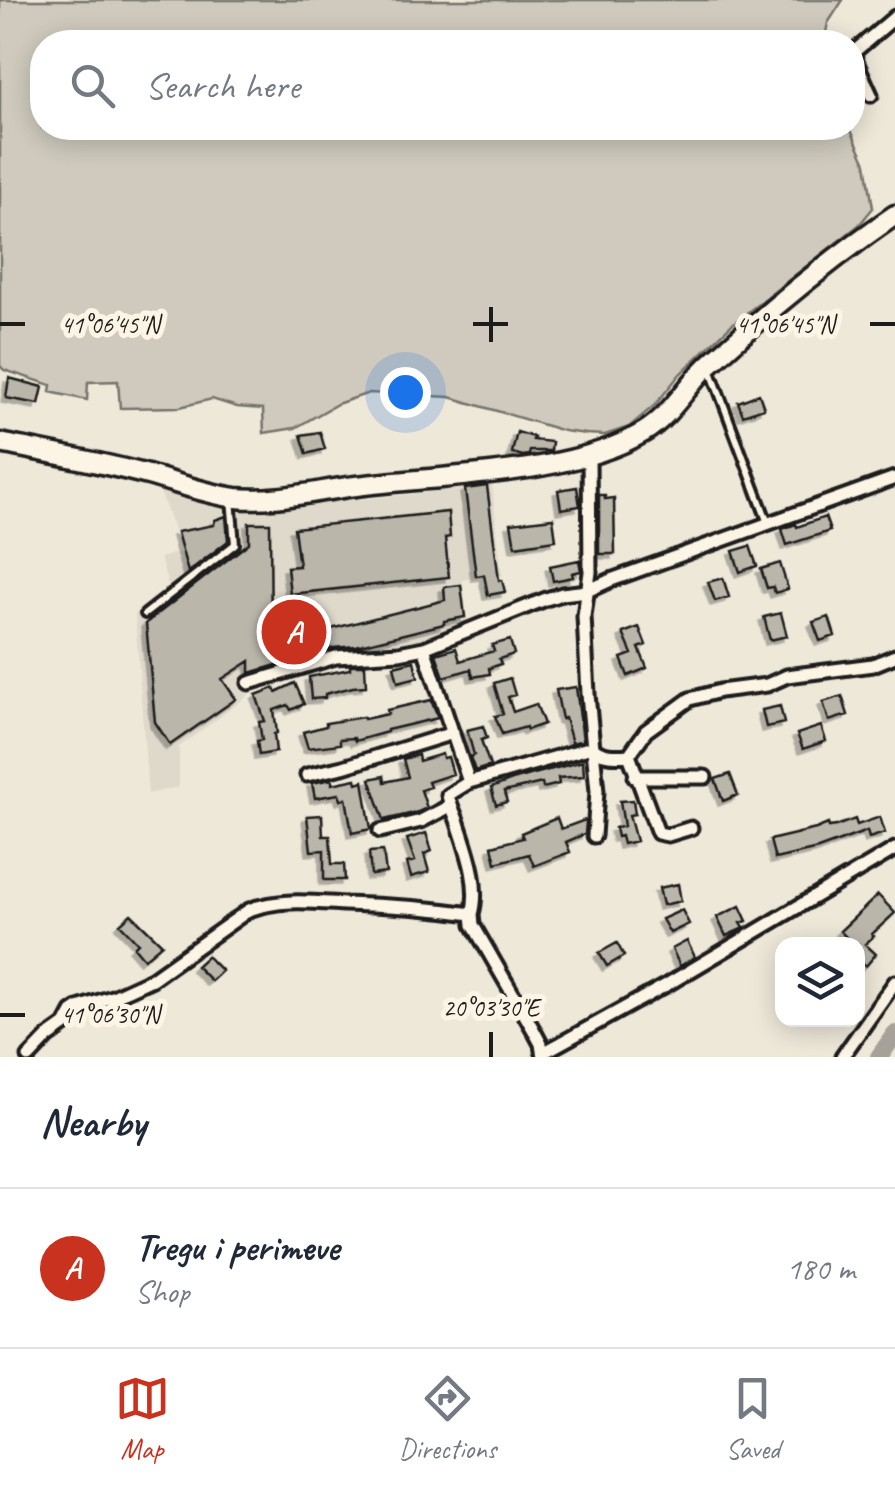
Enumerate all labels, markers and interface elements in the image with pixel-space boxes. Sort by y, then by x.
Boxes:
search box [30,30,865,140]
icon: search [65,58,120,113]
text: Search here [145,62,300,109]
text: 41°06'45"N [61,309,163,341]
text: 41°06'45"N [736,309,838,341]
your location [380,367,431,418]
pin: A [262,594,326,670]
map controls [775,937,865,1027]
button: layers [775,937,865,1027]
text: 20°03'30"E [443,992,542,1024]
text: 41°06'30"N [61,999,163,1031]
text: Nearby [40,1096,146,1149]
text: Tregu i perimeve [135,1224,339,1271]
text: A [64,1248,81,1289]
text: 180 m [786,1248,855,1289]
text: Shop [135,1271,189,1312]
tab: Map [115,1371,170,1466]
tab: Directions [399,1371,496,1466]
tab: Saved [725,1371,780,1466]

